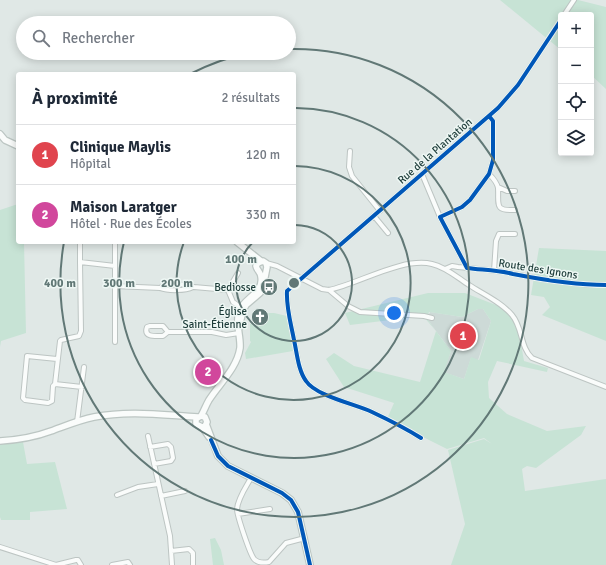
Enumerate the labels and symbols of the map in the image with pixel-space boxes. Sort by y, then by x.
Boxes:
street label: Rue de la Plantation [395,115,475,187]
text: 100 m [225,252,257,267]
street label: Route des Ignons [497,256,579,282]
text: 400 m [44,276,76,291]
text: 300 m [103,276,135,291]
text: 200 m [161,276,193,291]
centre of rings [287,276,301,290]
bus stop icon: Bediosse [259,277,279,297]
place label: Bediosse [214,281,256,294]
your location [384,303,404,323]
place label: Église Saint-Étienne [183,304,247,331]
church icon: Église Saint-Étienne [250,307,270,327]
pin: 1 [450,321,476,351]
pin: 2 [195,357,221,387]

